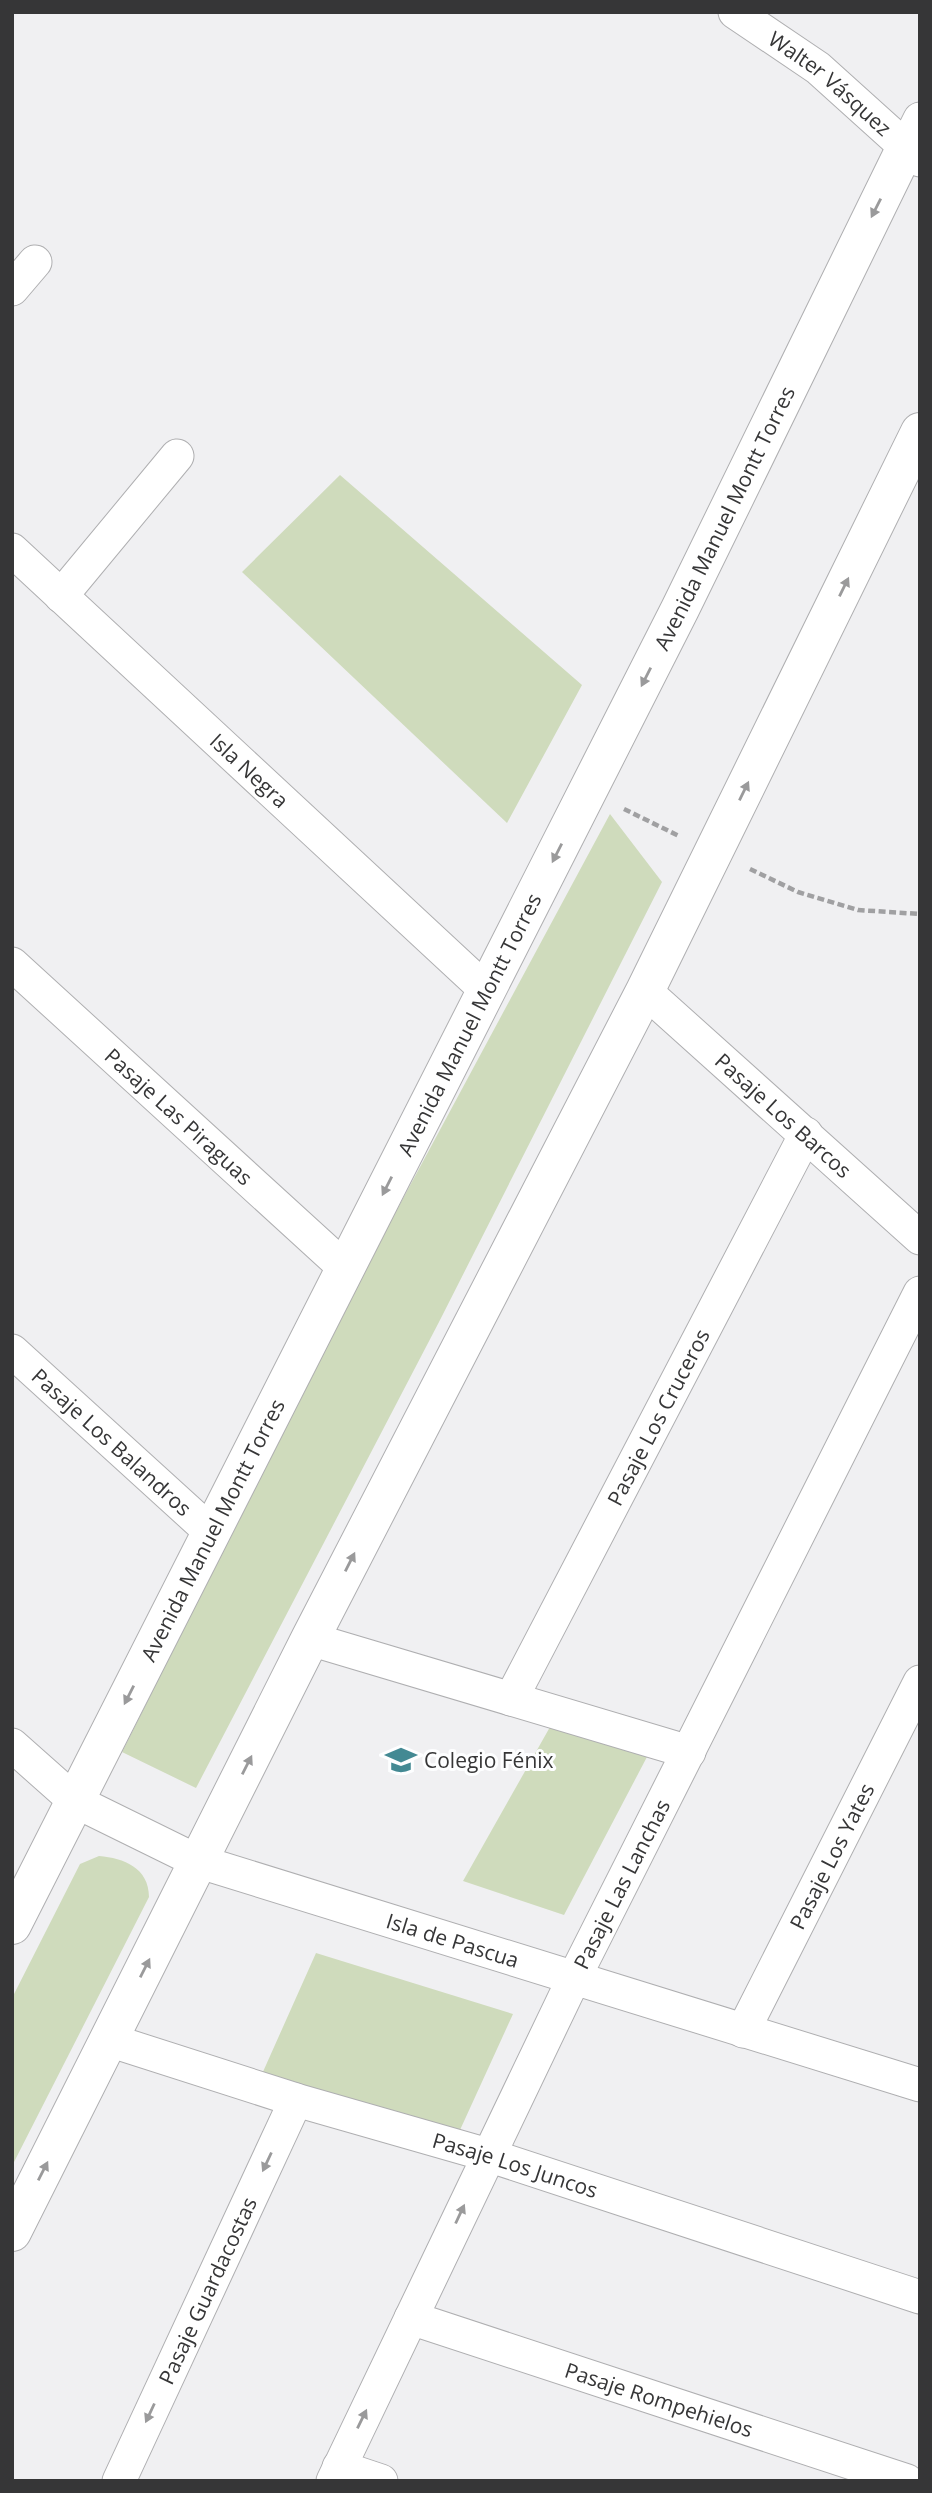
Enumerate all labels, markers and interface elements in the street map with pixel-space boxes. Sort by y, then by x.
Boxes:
street label: Walter Vásquez [763,25,898,142]
one-way arrow [870,198,881,218]
street label: Avenida Manuel Montt Torres [647,381,801,655]
one-way arrow [838,577,850,597]
one-way arrow [641,667,653,687]
street label: Isla Negra [204,727,295,814]
one-way arrow [738,781,750,801]
one-way arrow [552,843,564,863]
street label: Avenida Manuel Montt Torres [391,888,547,1160]
street label: Pasaje Las Piraguas [99,1042,259,1191]
street label: Pasaje Los Barcos [709,1047,858,1184]
one-way arrow [382,1177,394,1197]
street label: Pasaje Los Cruceros [601,1324,716,1510]
street label: Pasaje Los Balandros [26,1362,198,1522]
street label: Avenida Manuel Montt Torres [134,1394,291,1666]
one-way arrow [345,1552,356,1572]
one-way arrow [124,1685,135,1705]
school or university icon: Colegio Fénix [384,1743,418,1777]
place label: Colegio Fénix [424,1746,554,1774]
one-way arrow [242,1755,253,1775]
street label: Pasaje Los Yates [783,1778,880,1934]
street label: Pasaje Las Lanchas [567,1794,676,1974]
street label: Isla de Pascua [383,1907,523,1974]
one-way arrow [140,1958,151,1978]
street label: Pasaje Los Juncos [429,2126,601,2204]
one-way arrow [261,2152,273,2172]
one-way arrow [37,2161,48,2181]
street label: Pasaje Guardacostas [152,2192,263,2389]
one-way arrow [454,2204,466,2224]
street label: Pasaje Rompehielos [561,2356,757,2443]
one-way arrow [145,2402,156,2423]
one-way arrow [357,2409,368,2429]

